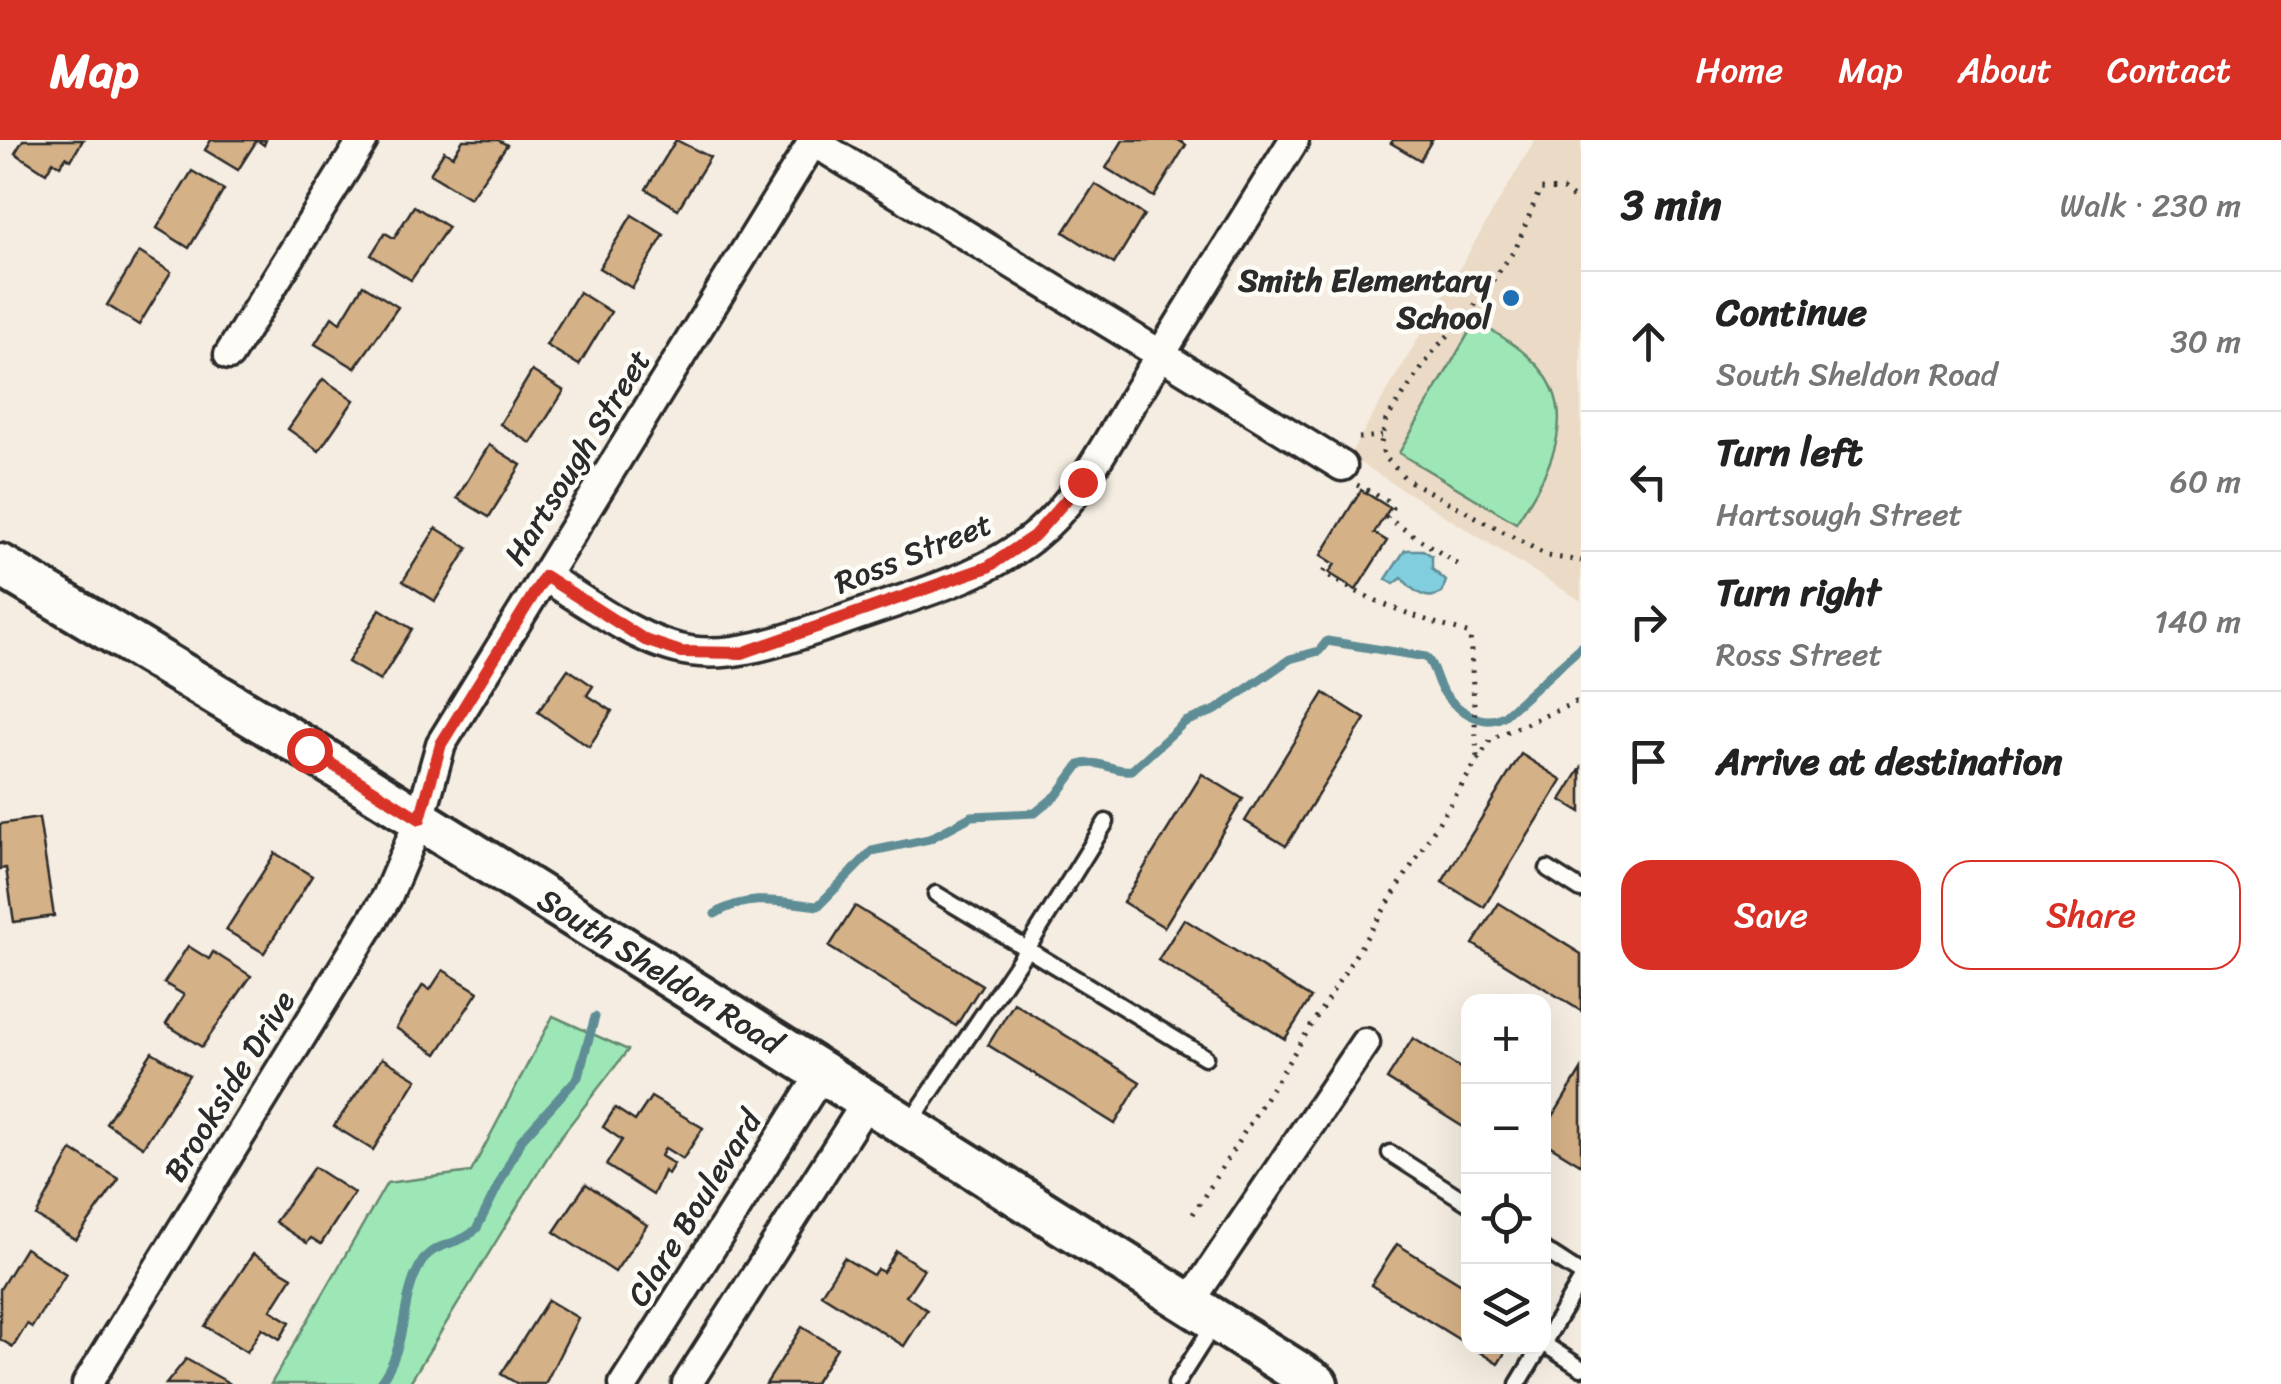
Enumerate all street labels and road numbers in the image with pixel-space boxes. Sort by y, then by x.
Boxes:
street label: Hartsough Street [488,338,667,577]
street label: Ross Street [825,496,1001,611]
street label: South Sheldon Road [526,872,796,1072]
street label: Brookside Drive [148,979,311,1194]
street label: Clare Boulevard [611,1097,779,1318]

